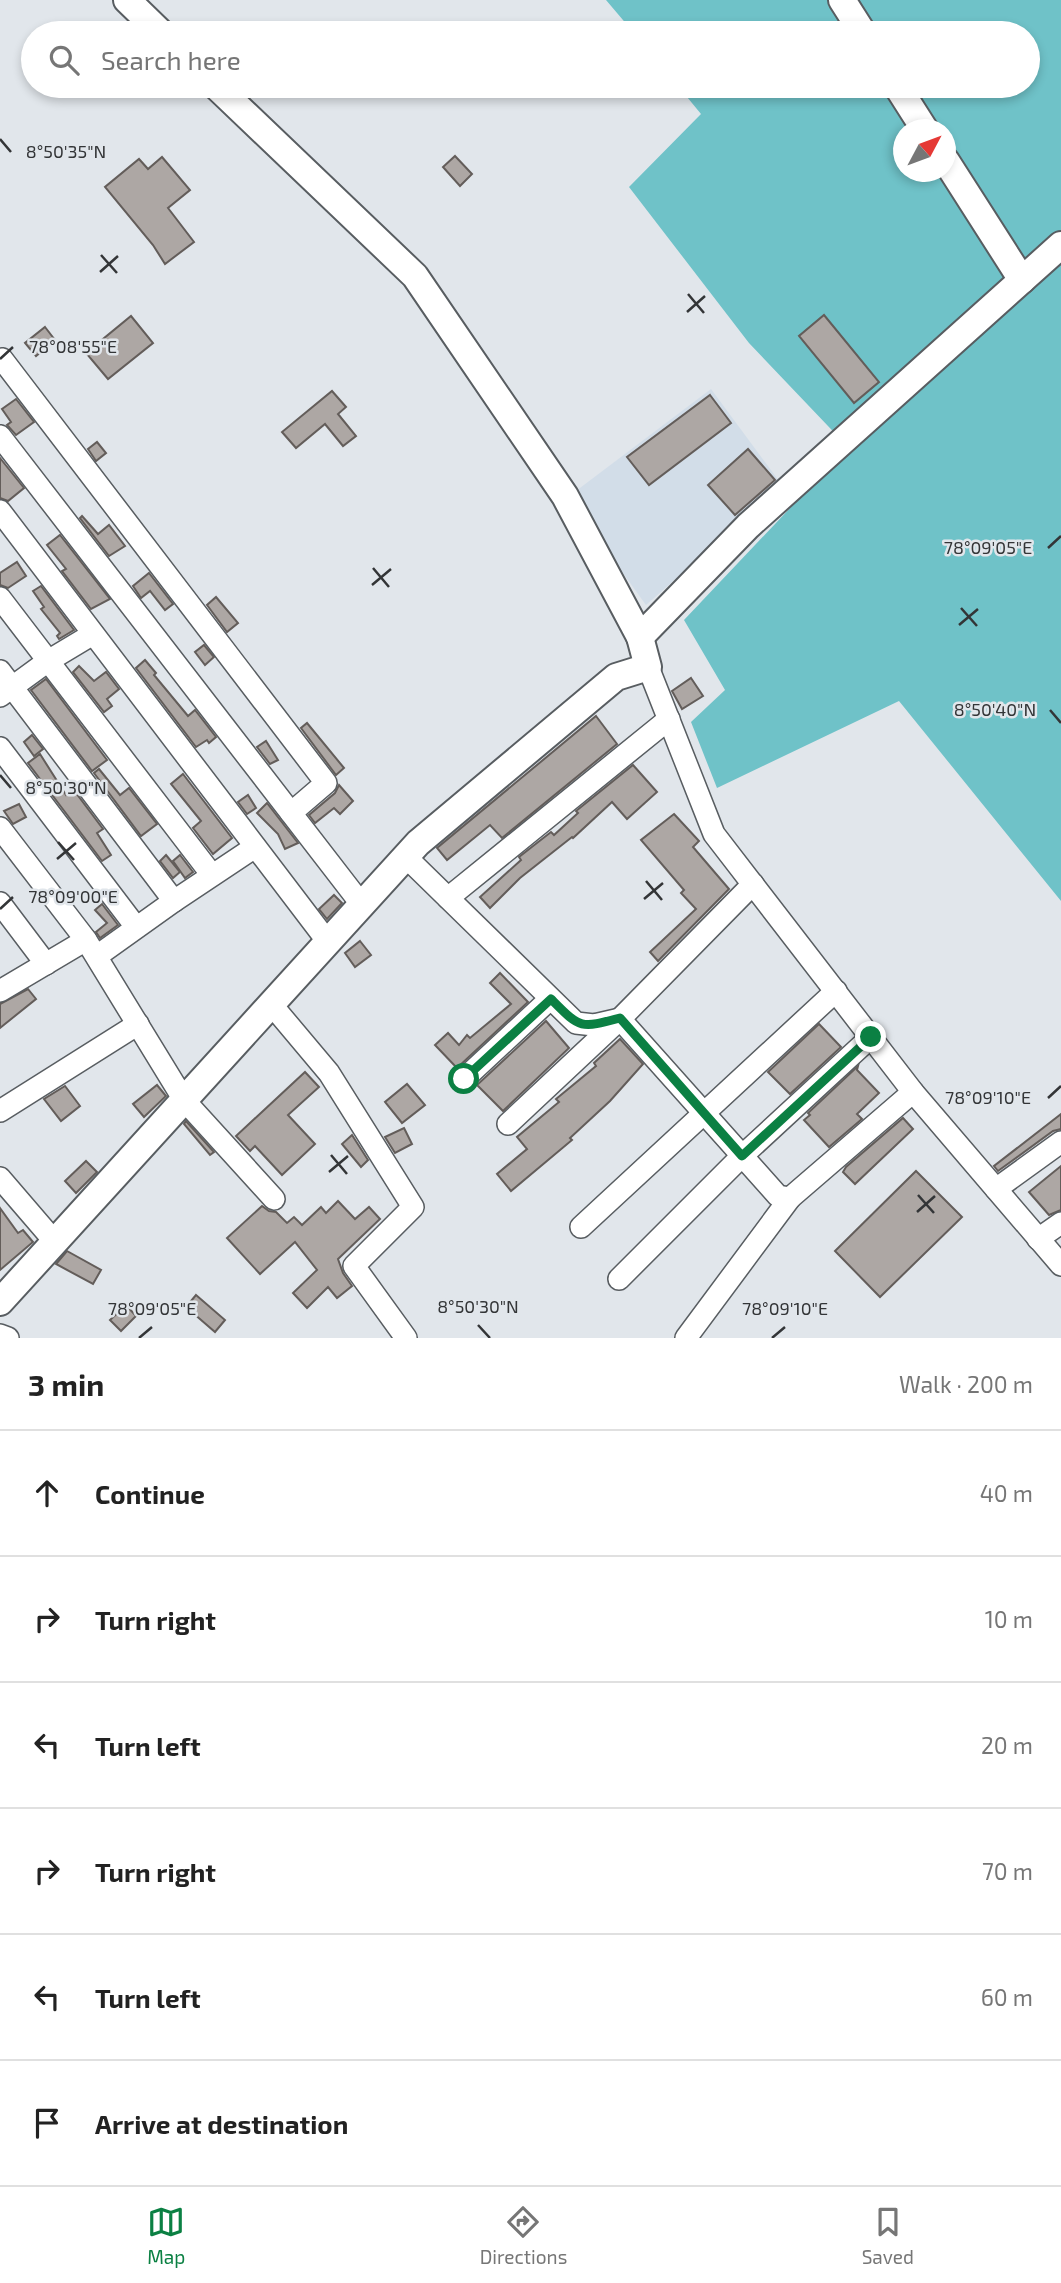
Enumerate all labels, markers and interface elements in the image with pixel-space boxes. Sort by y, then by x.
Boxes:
search box [21,21,1040,98]
icon: search [45,41,83,79]
text: Search here [101,44,241,75]
north arrow [893,119,956,182]
text: 8°50'35"N [26,140,106,162]
text: 78°08'55"E [29,335,117,357]
text: 78°09'05"E [944,536,1032,558]
text: 8°50'40"N [954,698,1036,720]
text: 8°50'30"N [25,776,107,798]
text: 78°09'00"E [28,885,118,907]
route end [855,1021,886,1052]
route start [448,1063,479,1094]
text: 78°09'10"E [945,1086,1031,1108]
text: 8°50'30"N [437,1295,519,1317]
text: 78°09'05"E [108,1297,196,1319]
text: 78°09'10"E [742,1297,828,1319]
text: 3 min [28,1366,104,1402]
text: Walk · 200 m [899,1370,1033,1398]
icon: ahead [28,1474,66,1512]
text: Continue [95,1478,205,1509]
text: 40 m [980,1479,1033,1507]
icon: right [28,1600,66,1638]
text: Turn right [95,1604,216,1635]
text: 10 m [985,1605,1033,1633]
icon: left [28,1726,66,1764]
text: Turn left [95,1730,201,1761]
text: 20 m [981,1731,1033,1759]
icon: right [28,1852,66,1890]
text: Turn right [95,1856,216,1887]
text: 70 m [982,1857,1033,1885]
icon: left [28,1978,66,2016]
text: Turn left [95,1982,201,2013]
text: 60 m [981,1983,1033,2011]
icon: arrive [28,2104,66,2142]
text: Arrive at destination [95,2108,348,2139]
tab: Map [147,2203,185,2268]
tab: Directions [480,2203,567,2268]
tab: Saved [862,2203,914,2268]

